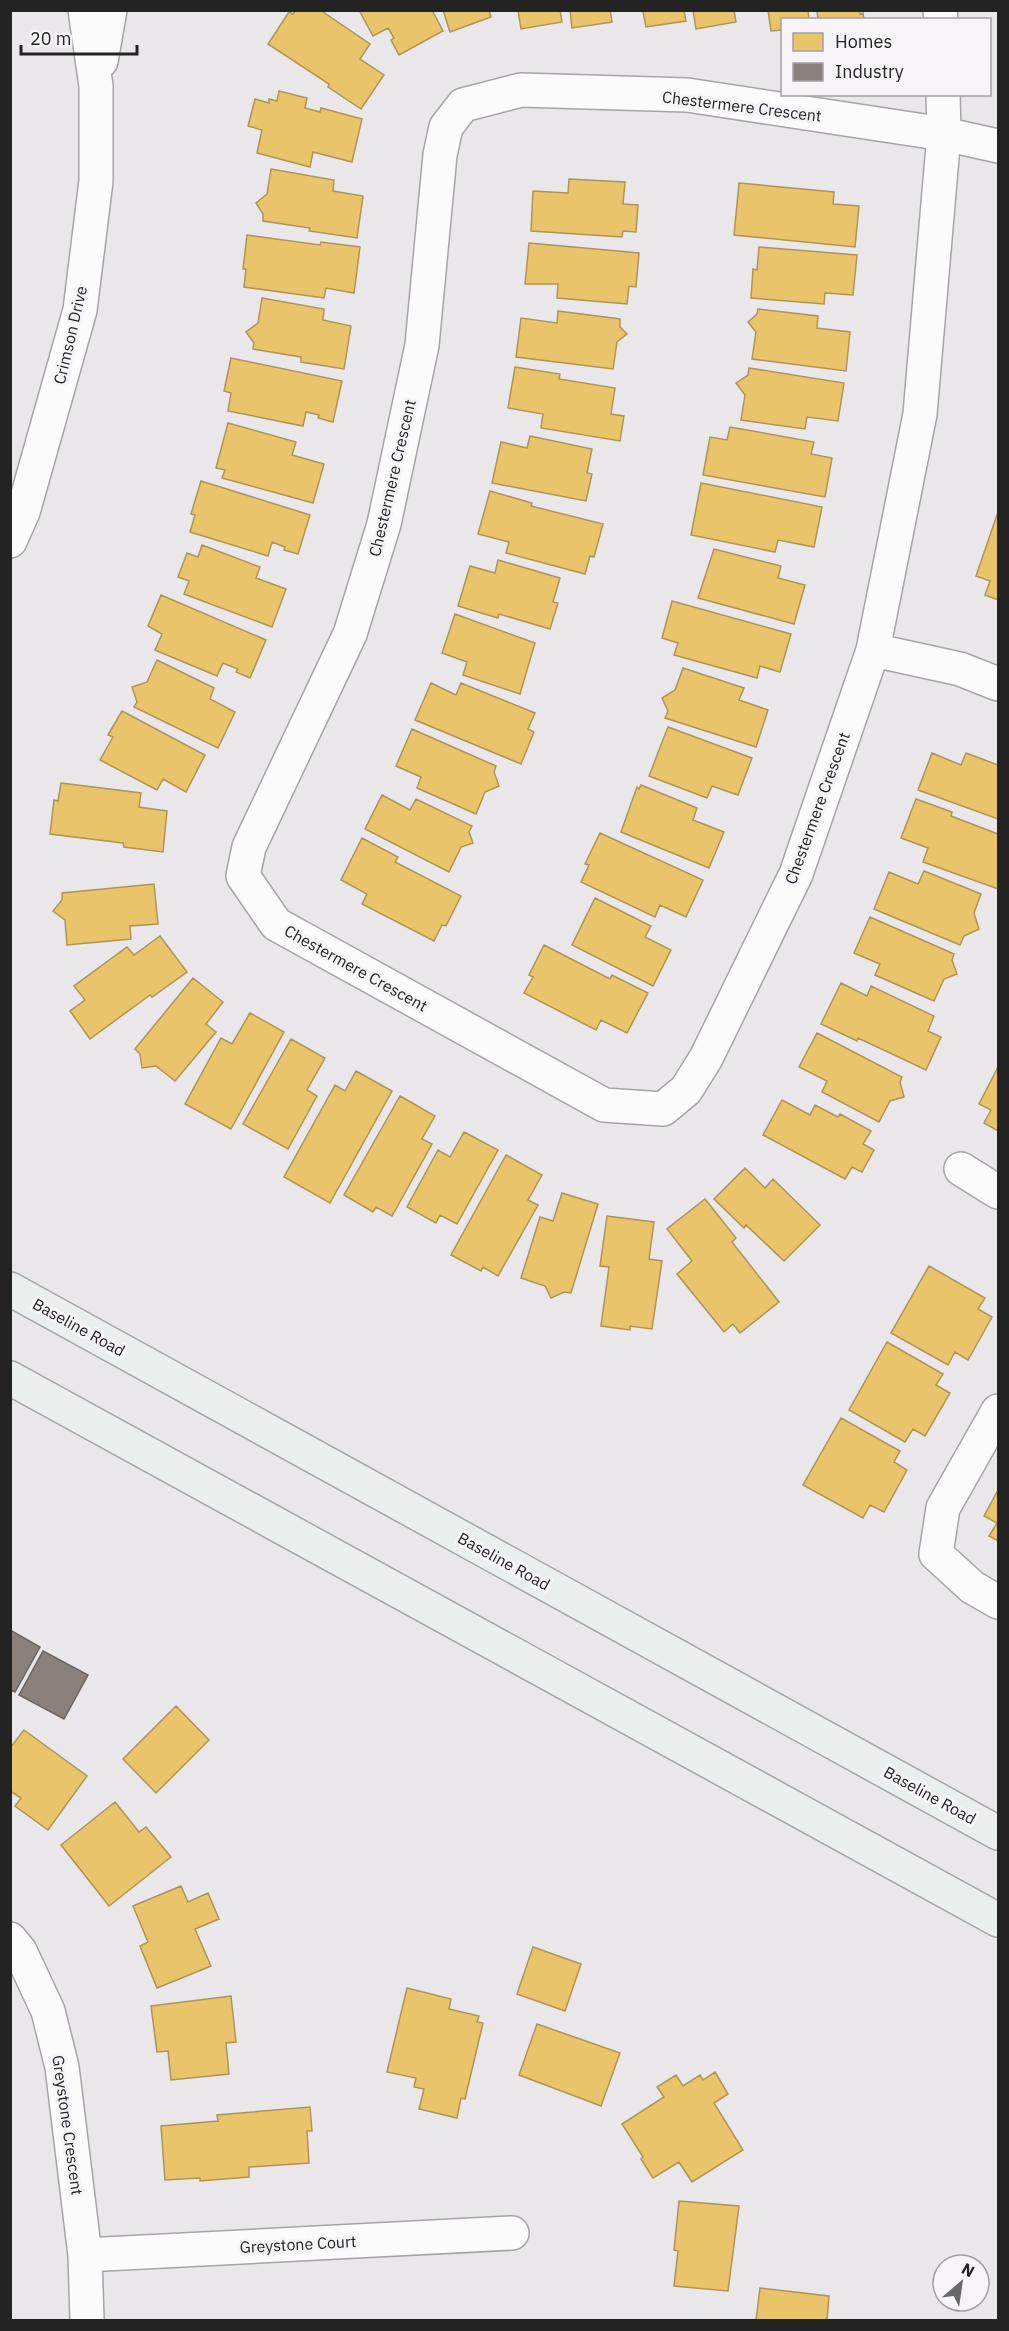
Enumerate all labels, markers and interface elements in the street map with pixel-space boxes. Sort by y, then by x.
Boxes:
scale bar [21,18,136,56]
legend [781,18,991,96]
text: 20 m [30,27,72,50]
text: Homes [835,30,892,53]
text: Industry [835,60,904,83]
street label: Chestermere Crescent [661,86,823,126]
street label: Crimson Drive [49,284,91,386]
street label: Chestermere Crescent [364,398,420,558]
street label: Chestermere Crescent [780,729,854,887]
street label: Chestermere Crescent [281,920,431,1016]
street label: Baseline Road [29,1293,129,1361]
street label: Baseline Road [454,1527,554,1595]
street label: Baseline Road [880,1761,980,1829]
street label: Greystone Crescent [48,2054,88,2196]
street label: Greystone Court [239,2231,357,2257]
north arrow [931,2253,991,2313]
text: N [958,2258,978,2281]

